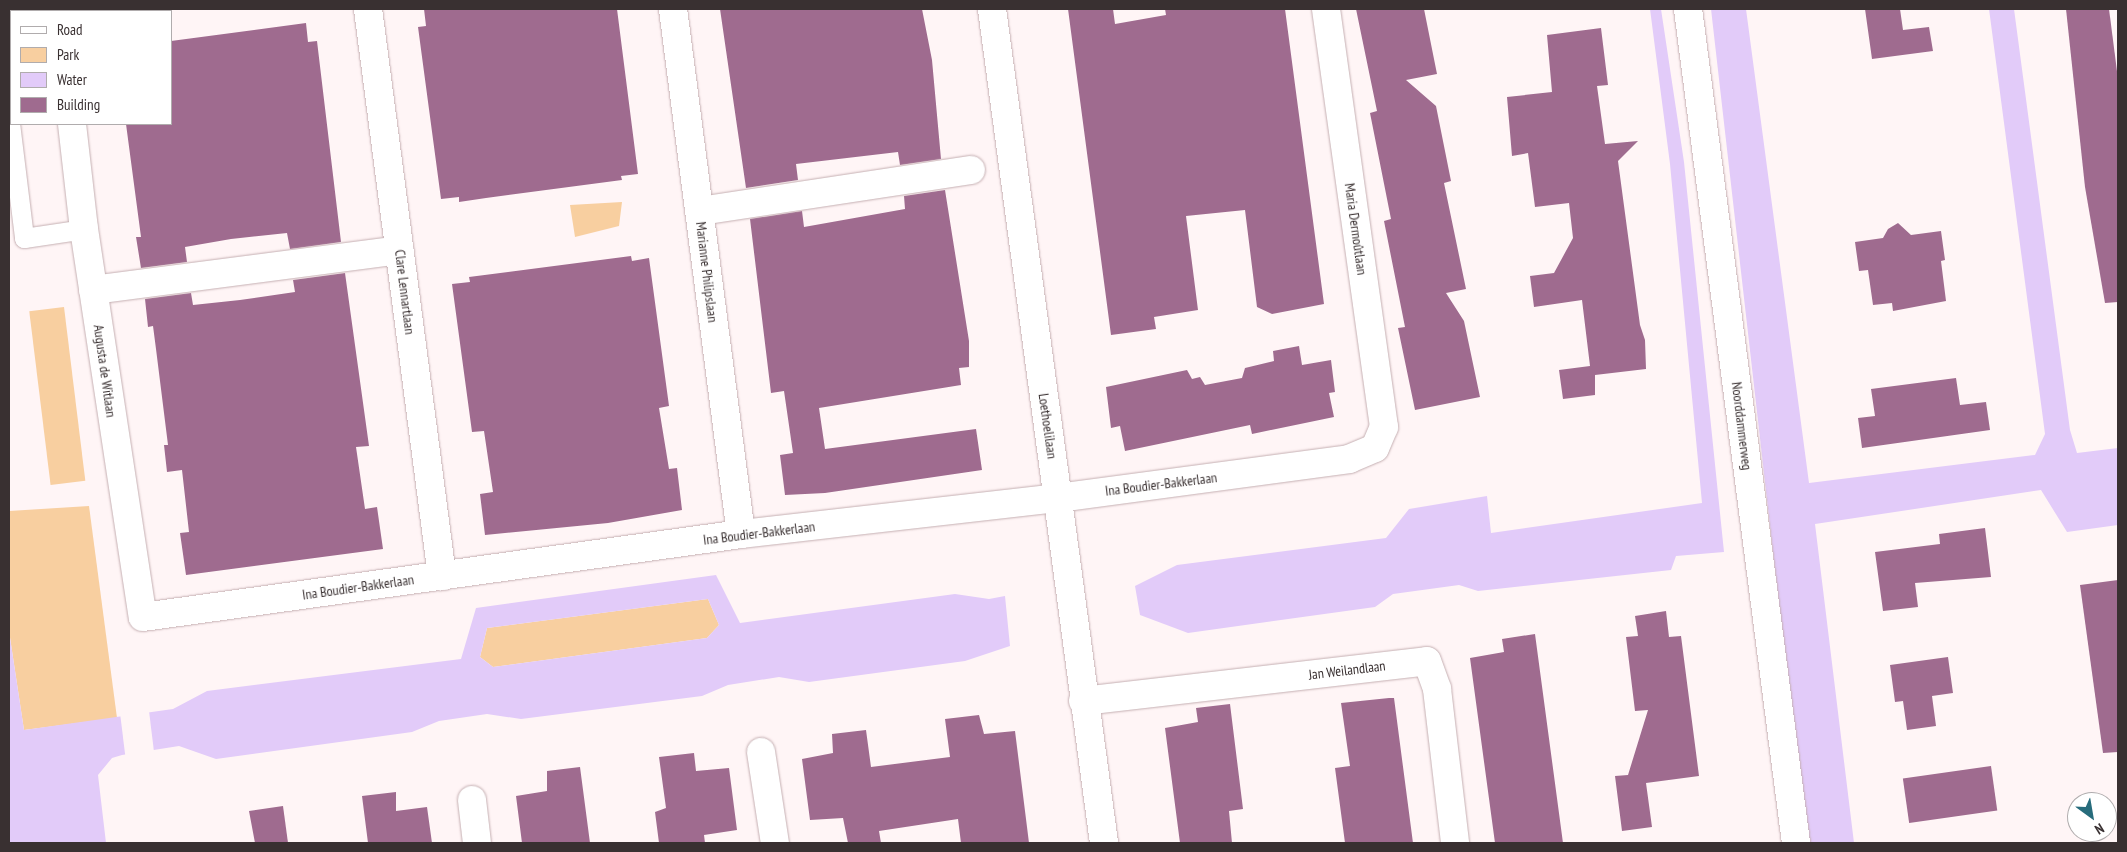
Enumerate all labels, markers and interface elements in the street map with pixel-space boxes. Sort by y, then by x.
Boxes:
legend [10,10,172,125]
text: Road [57,20,83,39]
text: Park [57,45,79,64]
text: Water [57,70,87,89]
text: Building [57,95,100,114]
street label: Maria Dermoûtlaan [1341,182,1371,276]
street label: Marianne Philipslaan [692,221,722,323]
street label: Clare Lennartlaan [391,249,419,335]
street label: Augusta de Witlaan [90,323,120,419]
street label: Noorddammerweg [1728,381,1756,471]
street label: Loethoelilaan [1035,392,1061,460]
street label: Ina Boudier-Bakkerlaan [1104,469,1218,499]
street label: Ina Boudier-Bakkerlaan [702,518,816,548]
street label: Ina Boudier-Bakkerlaan [301,571,415,603]
street label: Jan Weilandlaan [1308,657,1386,683]
north arrow [2067,792,2117,842]
text: N [2091,819,2107,839]

